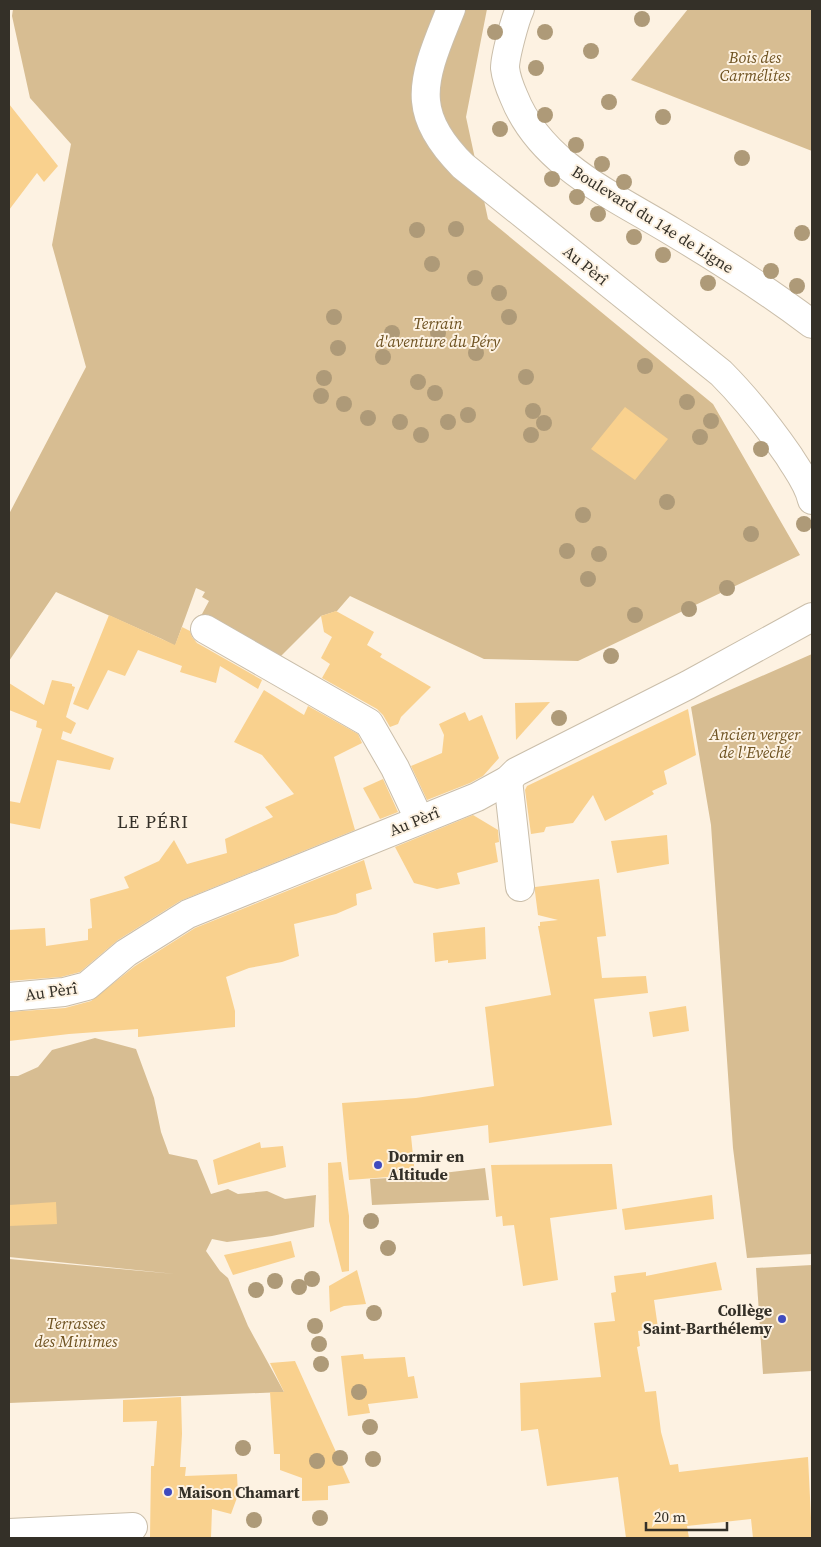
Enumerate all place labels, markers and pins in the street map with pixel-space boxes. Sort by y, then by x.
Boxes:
place label: Dormir en Altitude [388,1145,465,1185]
marker: Dormir en Altitude [372,1159,384,1171]
place label: Collège Saint-Barthélemy [643,1299,772,1339]
marker: Collège Saint-Barthélemy [776,1313,788,1325]
place label: Maison Chamart [178,1481,300,1503]
marker: Maison Chamart [162,1486,174,1498]

